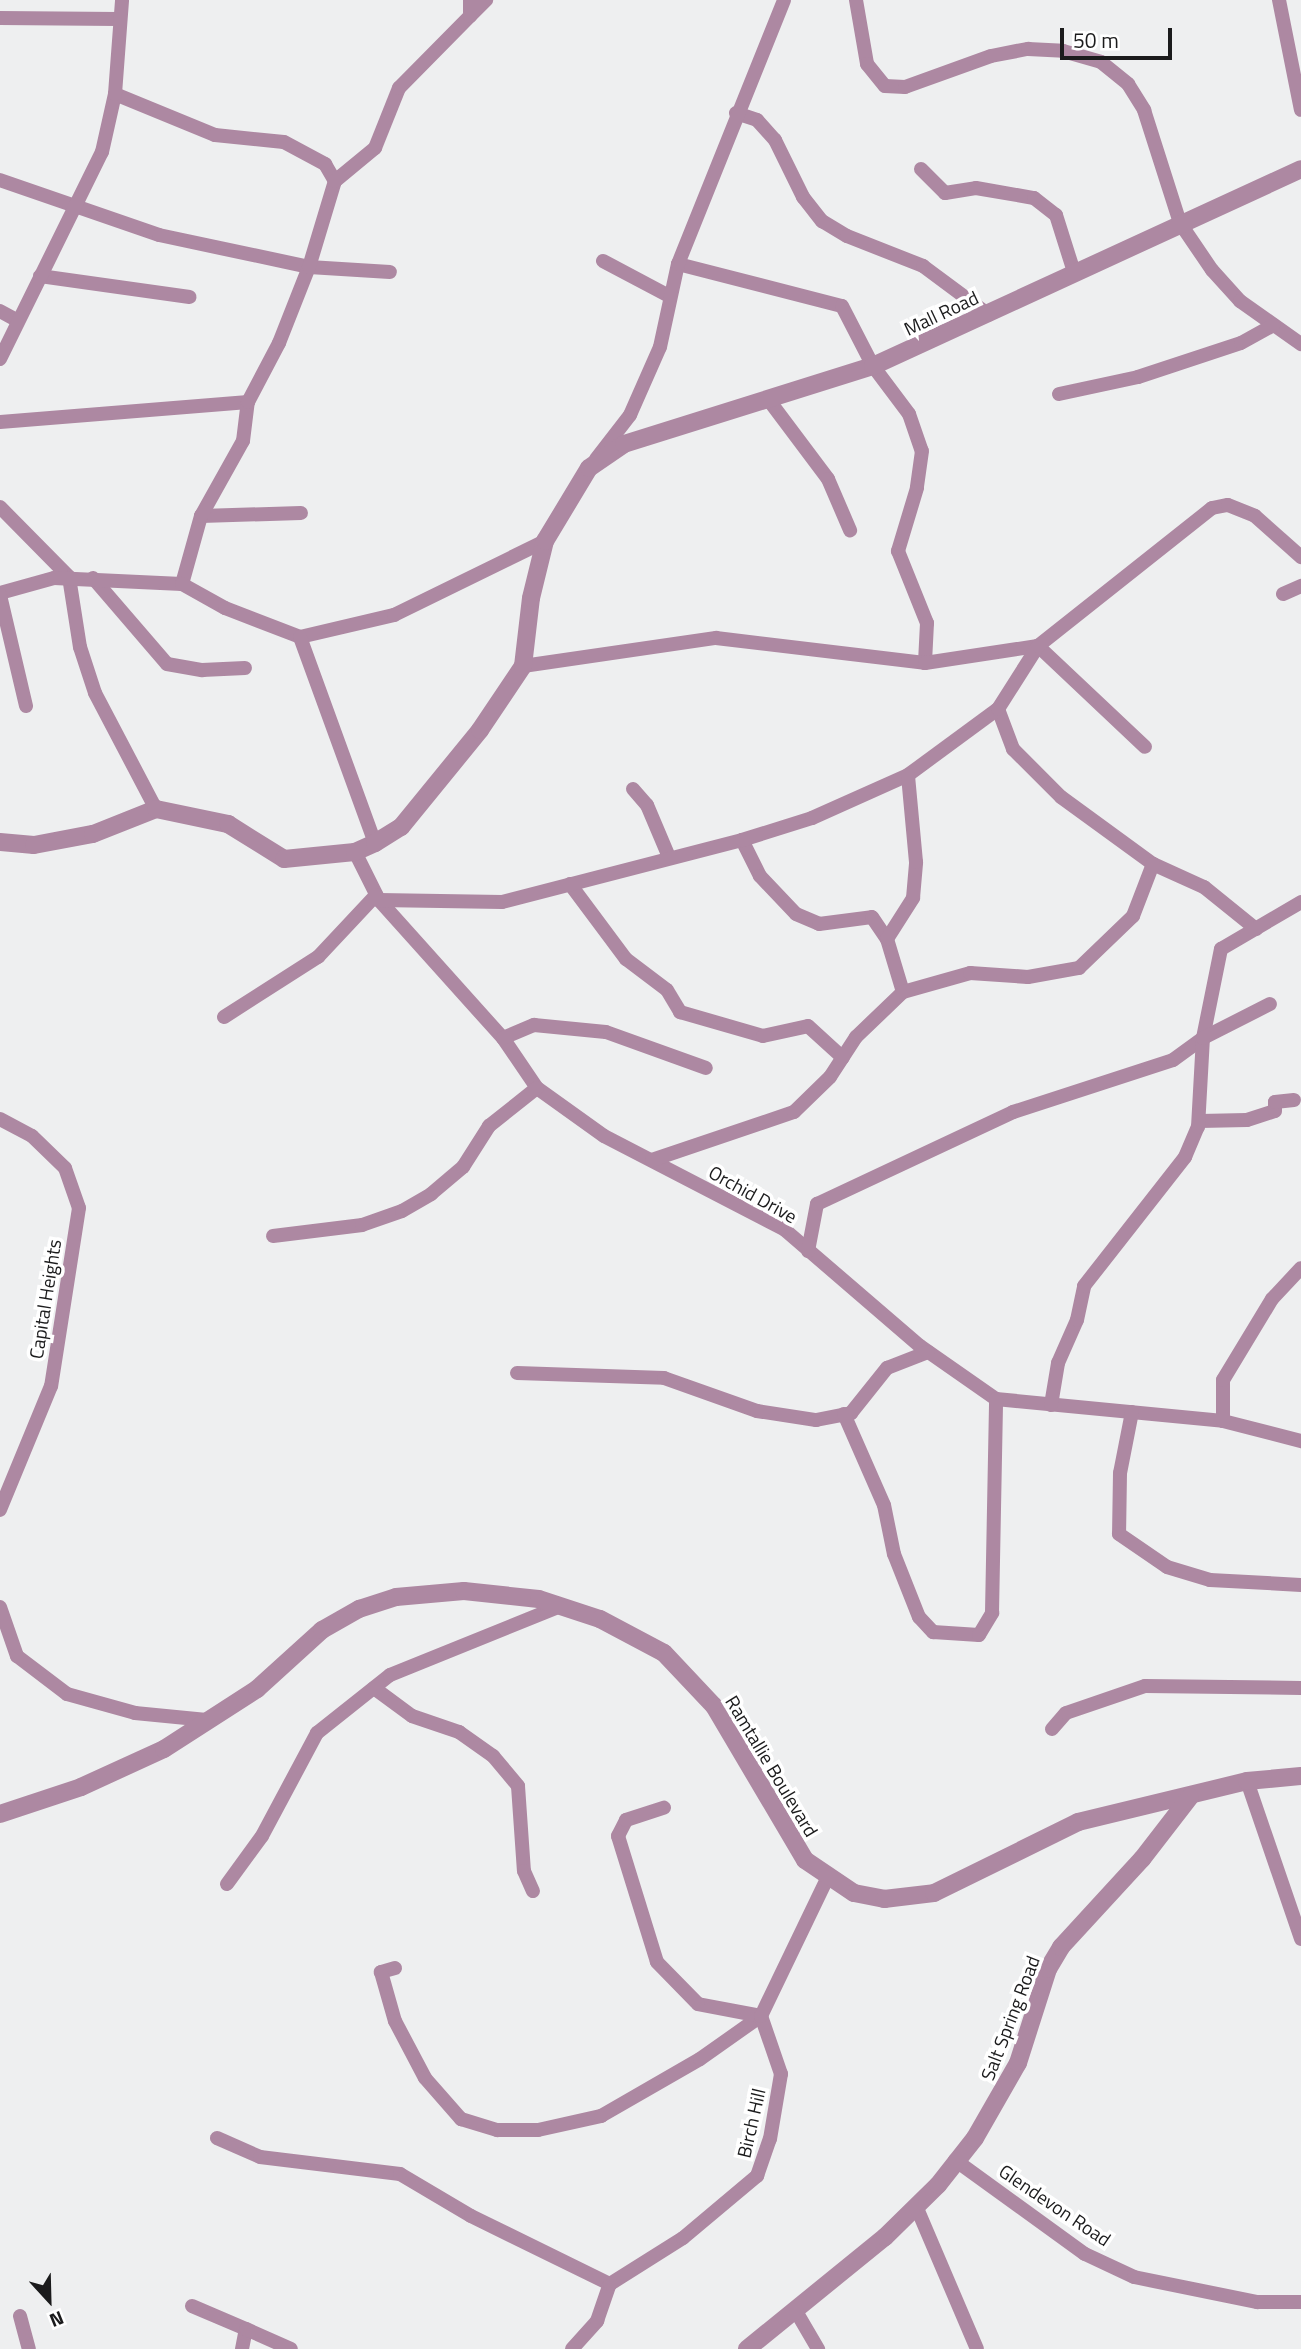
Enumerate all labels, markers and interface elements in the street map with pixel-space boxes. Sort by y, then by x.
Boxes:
scale bar [1063,14,1175,58]
text: 50 m [1073,24,1119,56]
street label: Mall Road [900,286,982,340]
street label: Orchid Drive [705,1160,801,1228]
street label: Capital Heights [24,1238,66,1360]
street label: Ramtallie Boulevard [721,1691,823,1841]
street label: Salt Spring Road [976,1953,1044,2083]
street label: Birch Hill [732,2086,770,2160]
street label: Glendevon Road [995,2159,1115,2251]
north arrow [14,2265,84,2335]
text: N [46,2304,69,2336]

